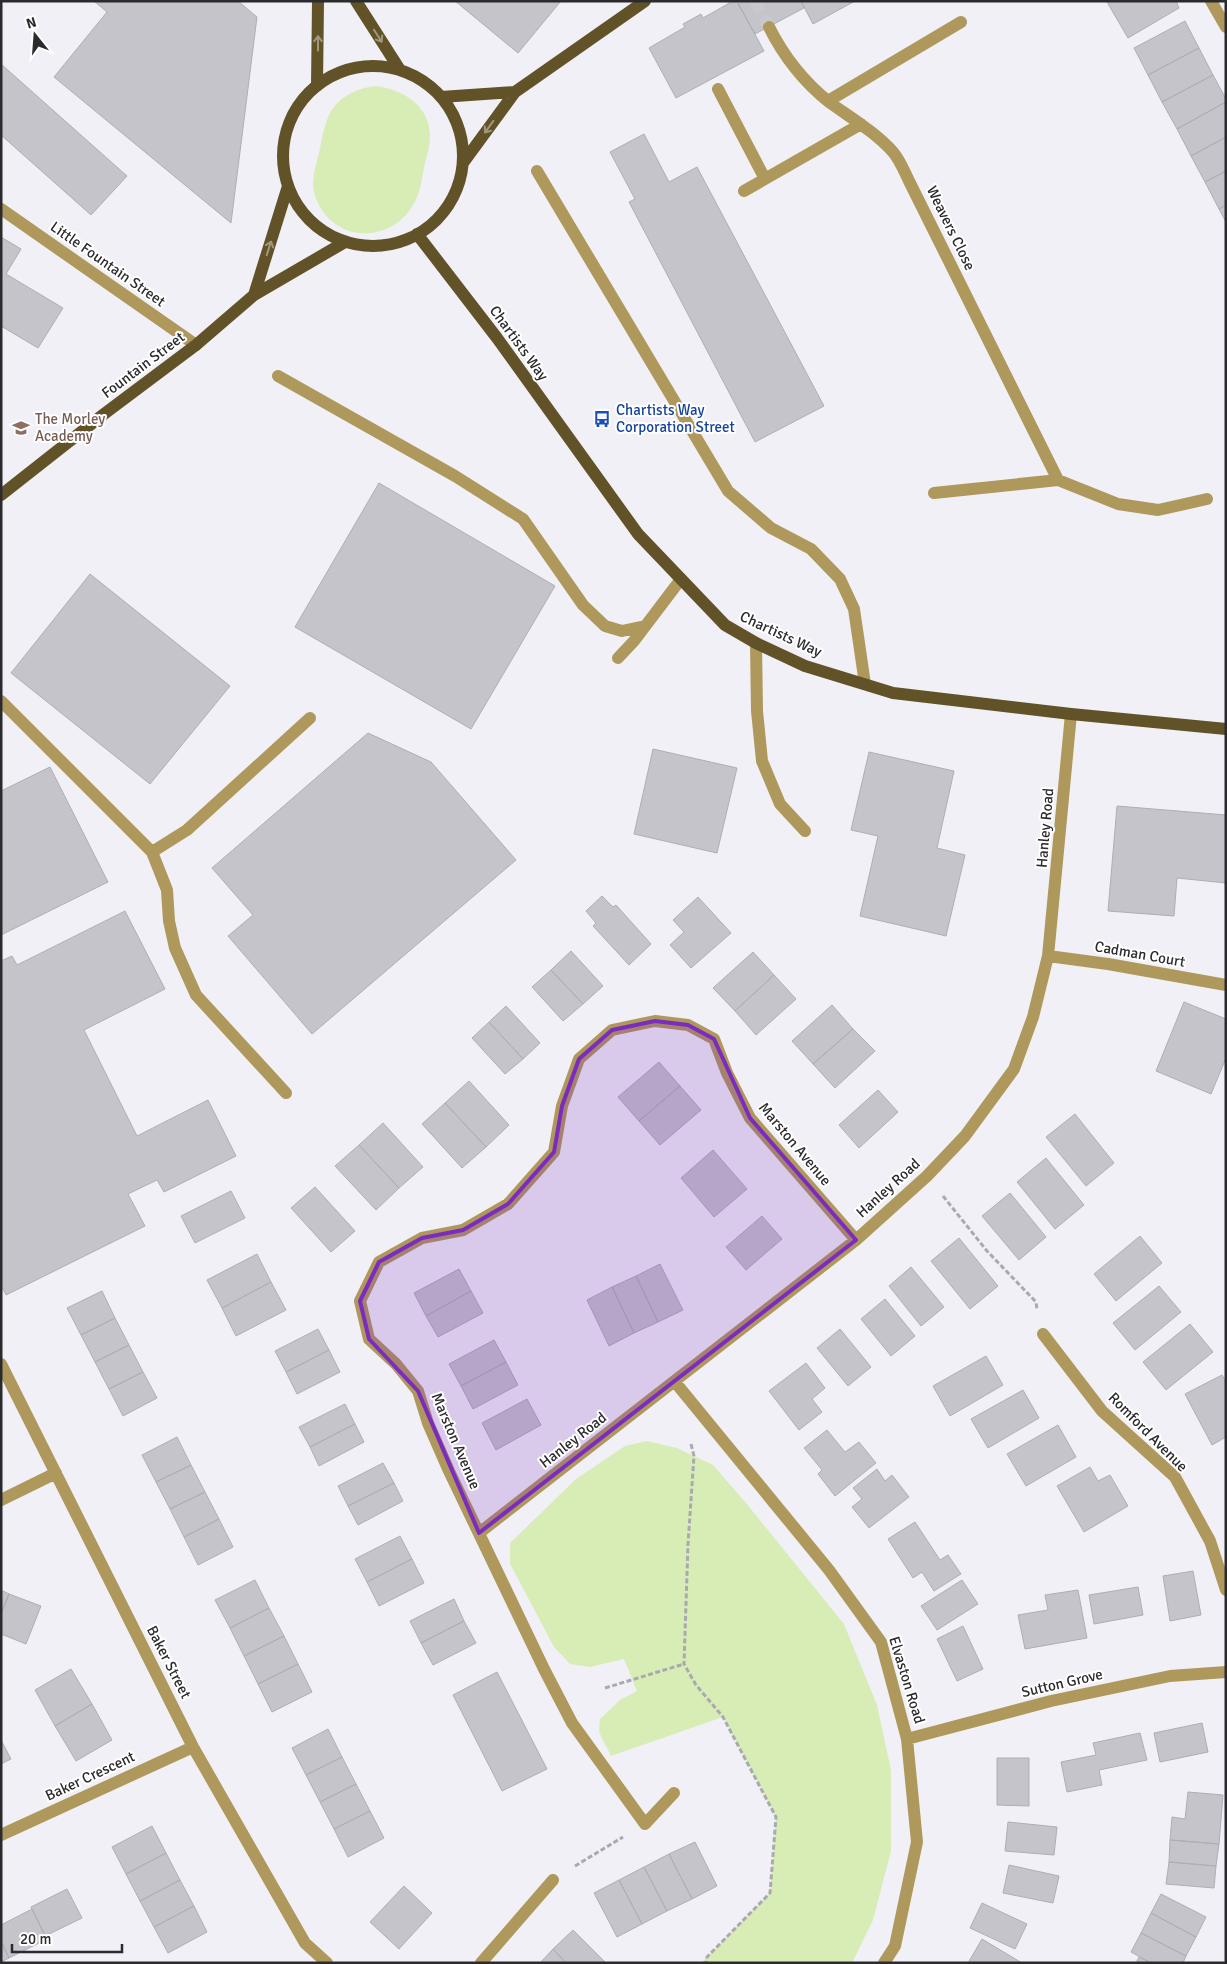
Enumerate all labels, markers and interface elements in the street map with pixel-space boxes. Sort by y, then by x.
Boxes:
north arrow [10,10,60,60]
text: N [24,13,38,33]
one-way arrow [373,28,383,42]
one-way arrow [313,36,323,52]
one-way arrow [484,120,494,134]
street label: Weavers Close [923,183,979,273]
street label: Little Fountain Street [47,218,169,310]
one-way arrow [264,240,274,256]
street label: Chartists Way [486,302,552,384]
street label: Fountain Street [98,328,188,402]
place label: Chartists Way Corporation Street [616,401,735,436]
bus stop icon: Chartists Way Corporation Street [592,409,612,429]
place label: The Morley Academy [35,410,105,445]
school or university icon: The Morley Academy [11,418,31,438]
street label: Chartists Way [737,607,825,661]
street label: Hanley Road [1033,787,1057,869]
street label: Cadman Court [1093,937,1187,971]
street label: Marston Avenue [755,1099,835,1189]
street label: Hanley Road [852,1155,924,1221]
street label: Romford Avenue [1105,1389,1191,1475]
street label: Marston Avenue [428,1390,484,1492]
street label: Hanley Road [536,1408,610,1472]
street label: Baker Street [143,1623,195,1701]
street label: Elvaston Road [885,1634,929,1726]
street label: Sutton Grove [1020,1665,1104,1701]
street label: Baker Crescent [42,1747,138,1805]
scale bar [12,1922,122,1954]
text: 20 m [20,1930,51,1948]

